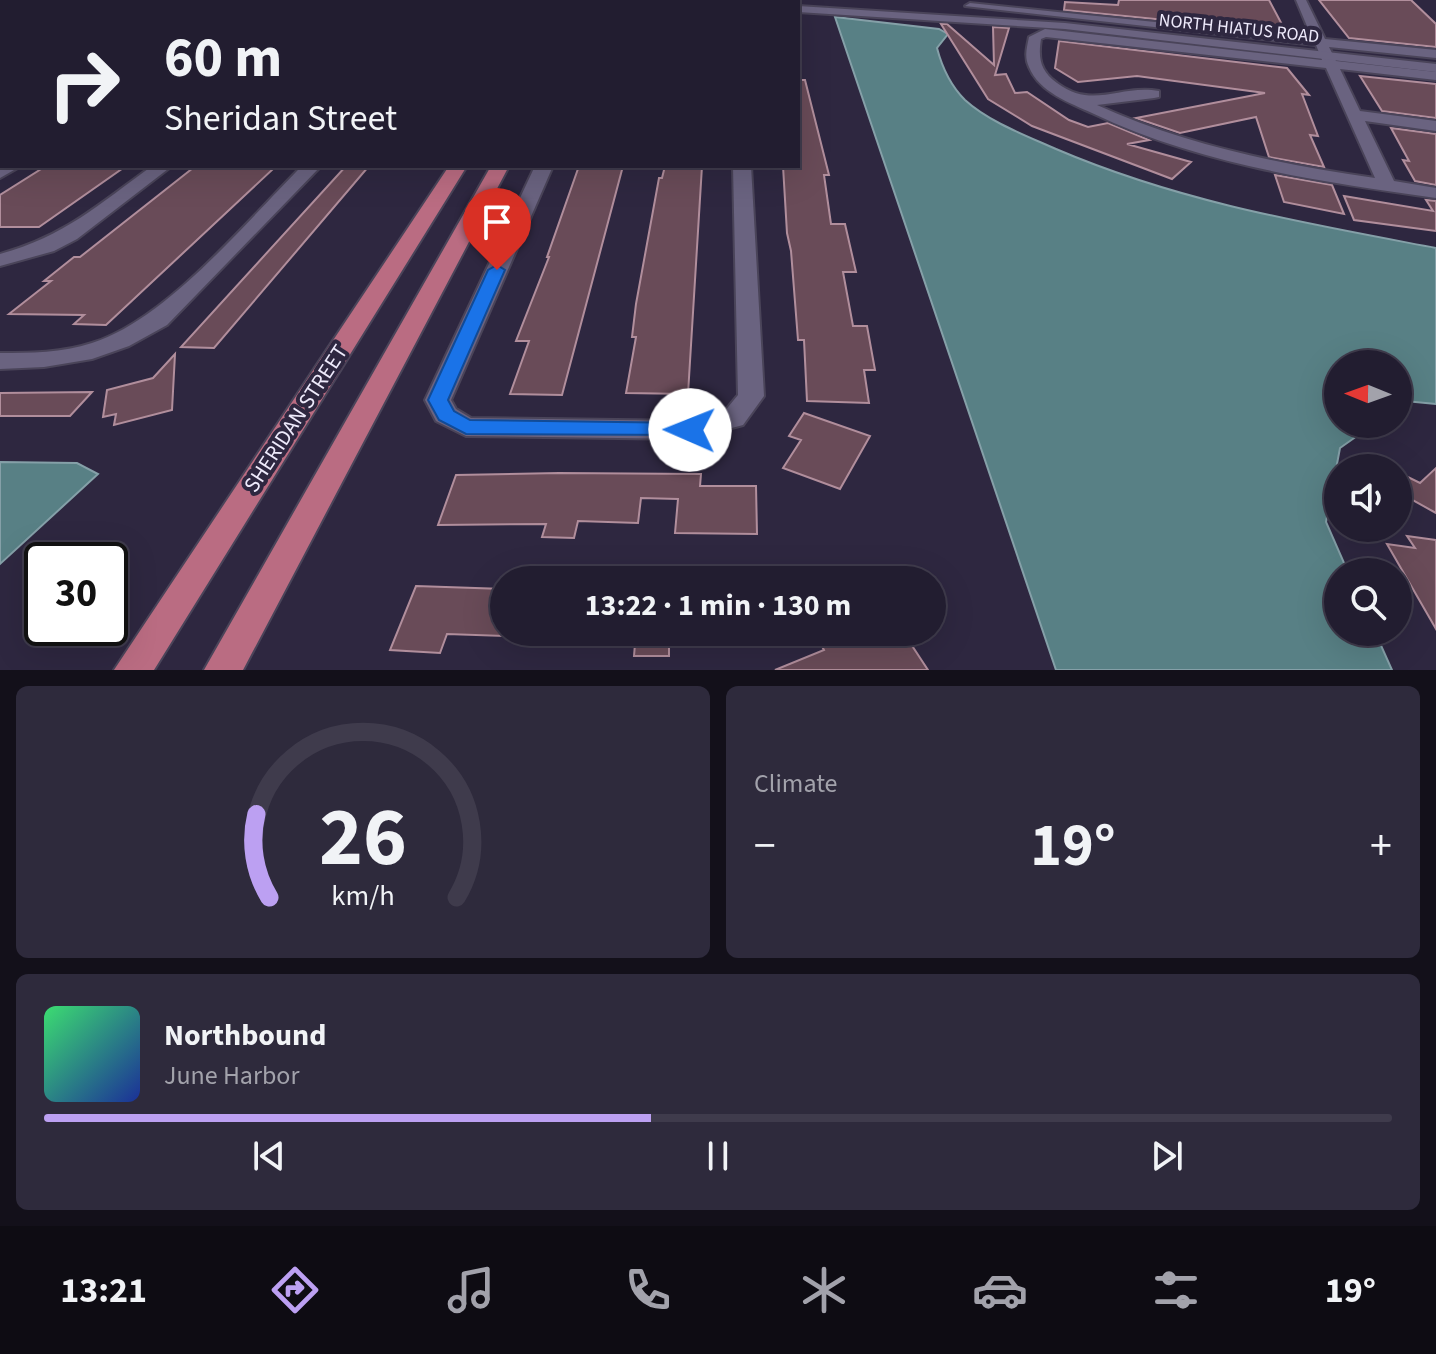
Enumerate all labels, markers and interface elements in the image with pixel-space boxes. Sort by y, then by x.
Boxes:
street label: NORTH HIATUS ROAD [1158,8,1320,49]
text: 60 m [164,19,282,98]
icon: right [32,32,136,136]
text: Sheridan Street [164,93,397,144]
pin [463,188,531,270]
icon: arrive [475,200,519,244]
street label: SHERIDAN STREET [236,338,356,499]
north arrow [1324,350,1412,438]
map controls [1324,350,1412,646]
position arrow [648,388,732,472]
button: sound [1324,454,1412,542]
speed limit sign: 30 [24,542,128,646]
button: search [1324,558,1412,646]
text: 13:22 · 1 min · 130 m [585,584,851,627]
text: Climate [754,765,838,802]
text: 26 [319,779,407,897]
text: 19° [1030,804,1116,889]
text: − [754,815,776,878]
text: + [1370,815,1392,878]
text: km/h [331,876,395,916]
text: Northbound [164,1014,326,1057]
text: June Harbor [164,1057,300,1094]
icon: previous [247,1134,291,1178]
icon: pause [696,1134,740,1178]
icon: next [1145,1134,1189,1178]
icon: directions [267,1262,323,1318]
icon: music [443,1262,499,1318]
icon: phone [620,1262,676,1318]
icon: climate [796,1262,852,1318]
icon: car [972,1262,1028,1318]
icon: filters [1148,1262,1204,1318]
text: 13:21 [60,1265,147,1316]
text: 19° [1325,1265,1376,1316]

